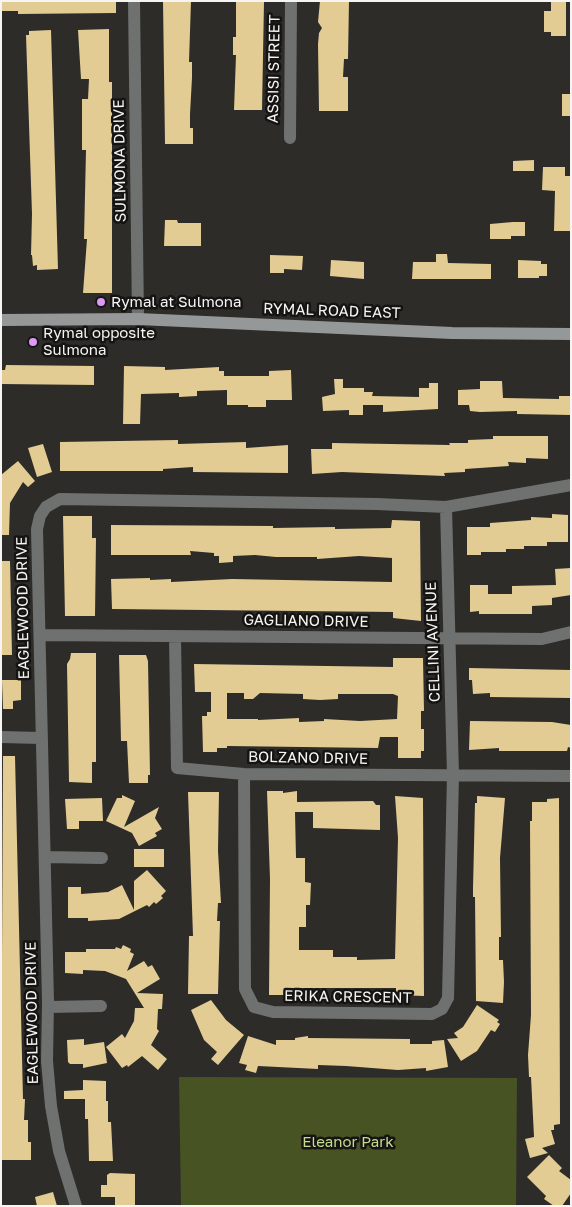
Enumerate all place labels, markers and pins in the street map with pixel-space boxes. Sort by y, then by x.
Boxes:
place label: Rymal at Sulmona [111,293,241,311]
marker: Rymal at Sulmona [95,296,107,308]
place label: Rymal opposite Sulmona [43,324,155,359]
marker: Rymal opposite Sulmona [27,336,39,348]

